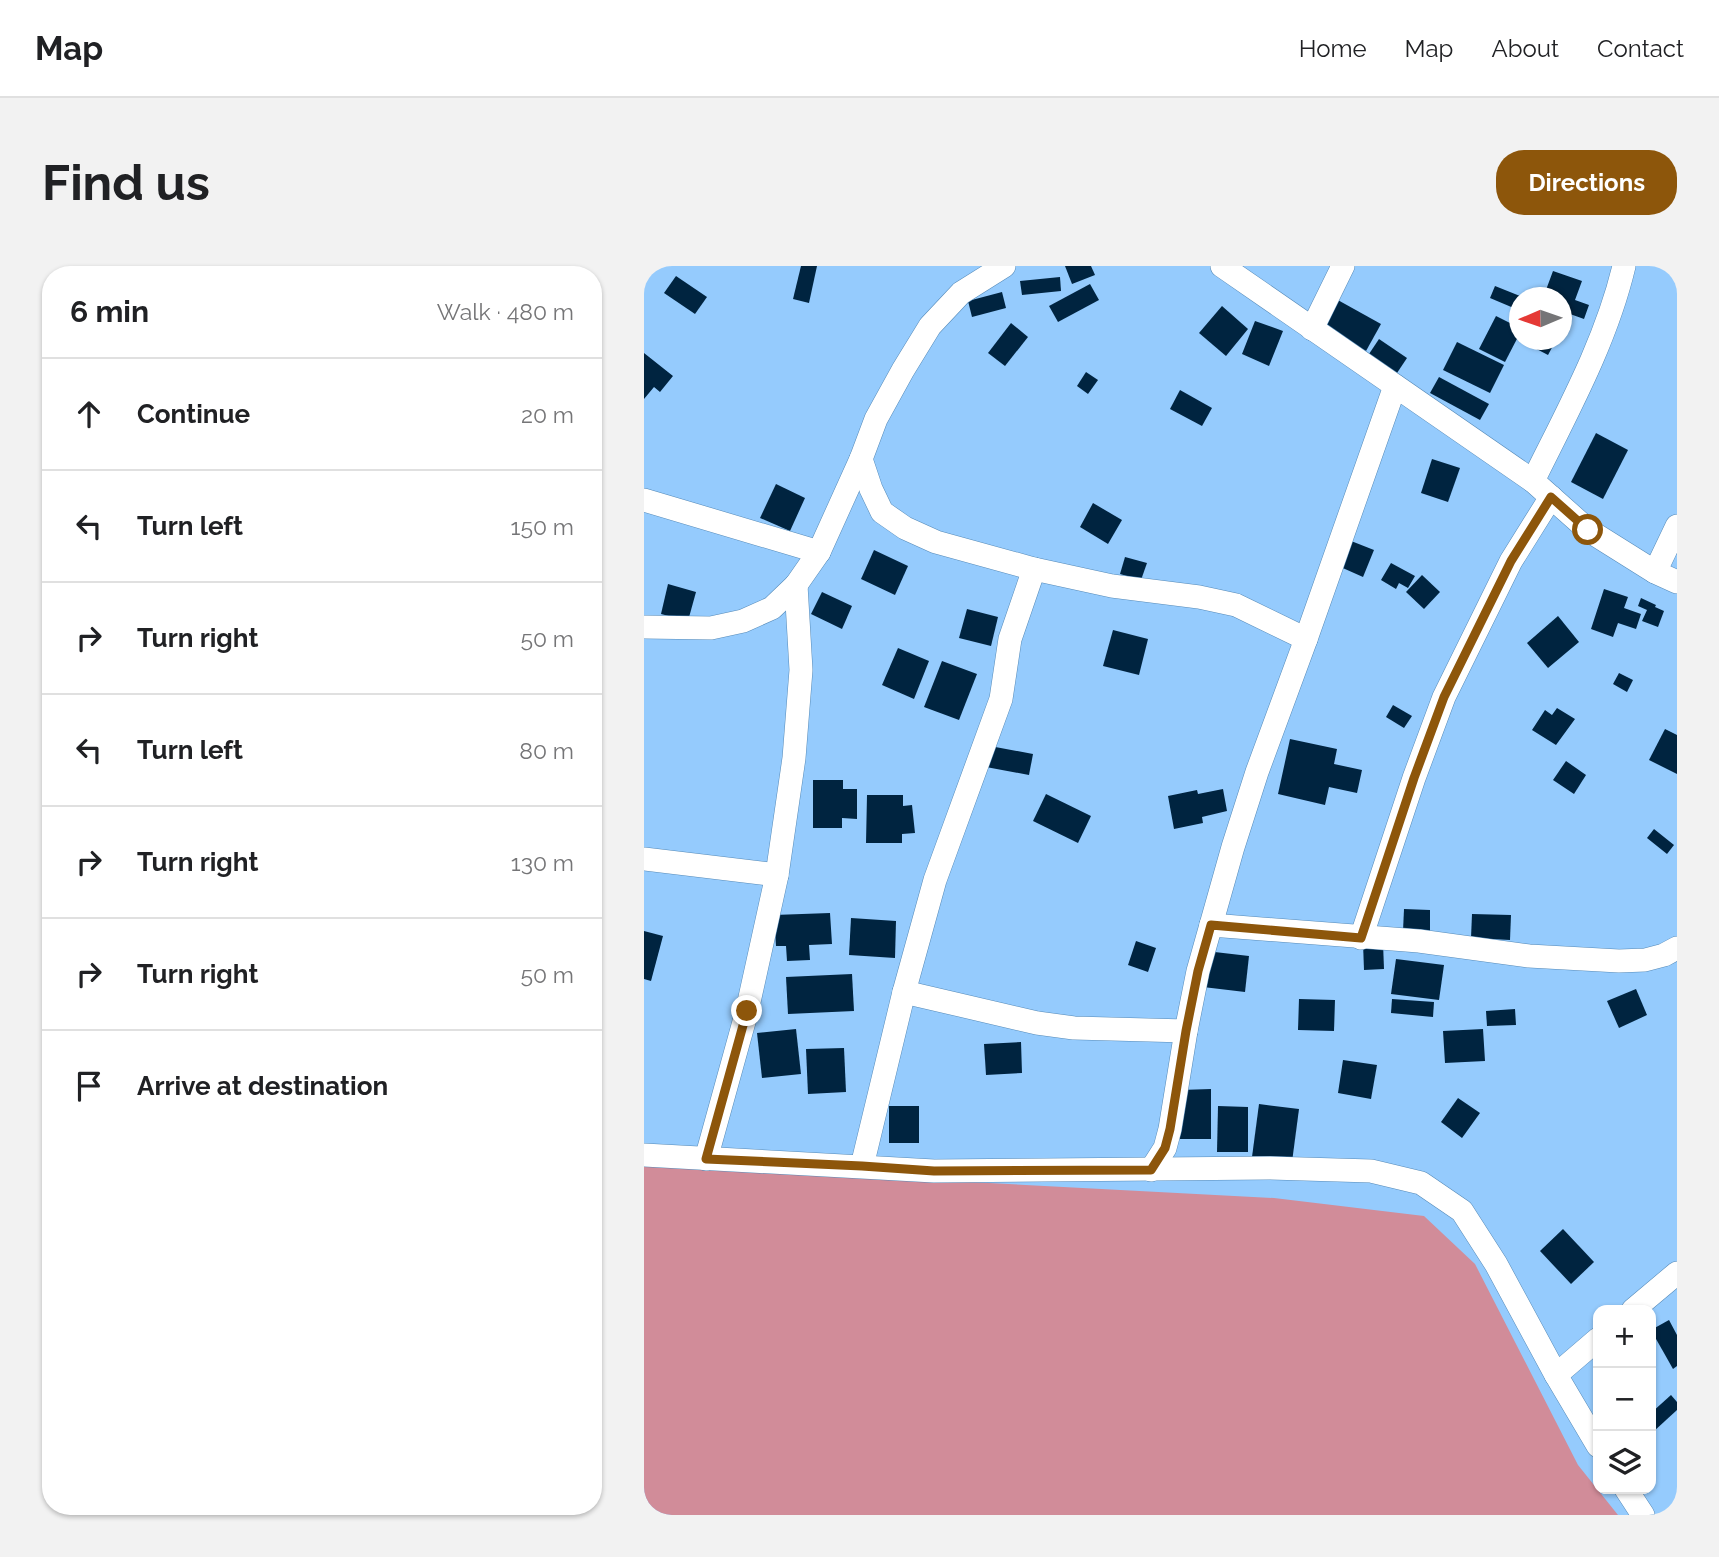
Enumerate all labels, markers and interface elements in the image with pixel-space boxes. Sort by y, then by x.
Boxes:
text: Map [35,29,103,68]
text: Home [1299,34,1367,63]
text: Map [1405,34,1453,63]
text: About [1491,34,1559,63]
text: Contact [1597,34,1684,63]
button: Directions [1496,150,1677,215]
text: Find us [42,154,210,211]
north arrow [1509,287,1572,350]
text: 6 min [70,294,149,329]
text: Walk · 480 m [437,298,574,325]
icon: ahead [70,395,108,433]
text: Continue [137,399,250,429]
text: 20 m [521,401,574,428]
icon: left [70,507,108,545]
text: Turn left [137,511,243,541]
text: 150 m [511,513,574,540]
route start [1572,514,1603,545]
icon: right [70,619,108,657]
text: Turn right [137,623,258,653]
text: 50 m [520,625,574,652]
icon: left [70,731,108,769]
text: Turn left [137,735,243,765]
text: 80 m [519,737,574,764]
icon: right [70,843,108,881]
text: Turn right [137,847,258,877]
text: 130 m [511,849,574,876]
icon: right [70,955,108,993]
text: Turn right [137,959,258,989]
text: 50 m [520,961,574,988]
route end [731,995,762,1026]
icon: arrive [70,1067,108,1105]
text: Arrive at destination [137,1071,388,1101]
map controls [1593,1305,1656,1494]
button: + [1593,1305,1656,1368]
button: − [1593,1368,1656,1431]
button: layers [1593,1431,1656,1494]

